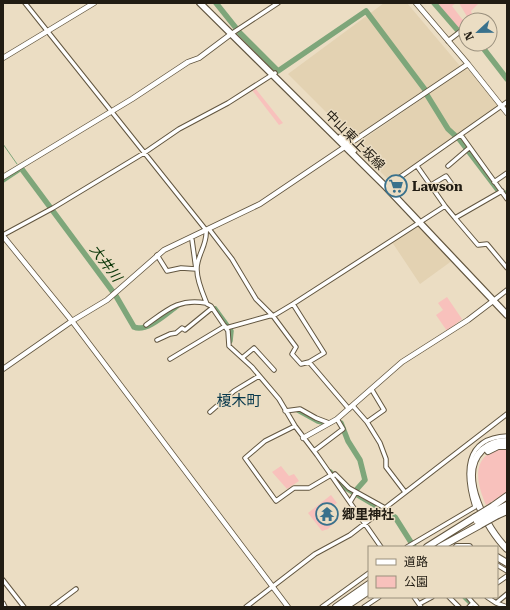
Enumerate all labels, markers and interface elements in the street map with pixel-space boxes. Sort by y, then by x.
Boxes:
north arrow [458,12,498,52]
text: N [461,29,477,42]
street label: 中山東上坂線 [322,107,388,173]
supermarket icon: Lawson [383,173,409,199]
place label: Lawson [412,179,463,194]
water label: 大井川 [87,241,126,286]
district label: 榎木町 [216,392,262,410]
temple icon: 郷里神社 [314,501,340,527]
place label: 郷里神社 [342,507,394,522]
legend [368,546,498,598]
text: 道路 [404,555,428,569]
text: 公園 [404,575,428,589]

